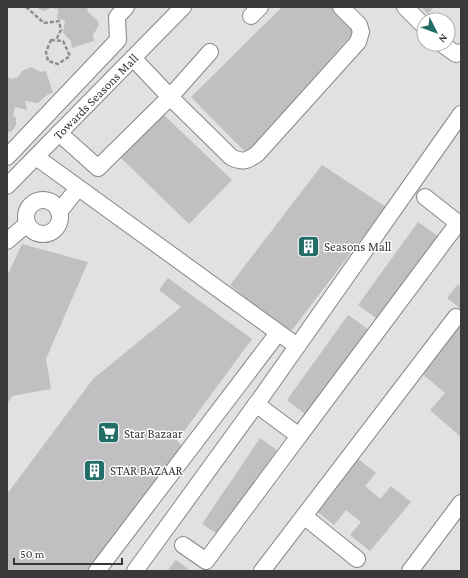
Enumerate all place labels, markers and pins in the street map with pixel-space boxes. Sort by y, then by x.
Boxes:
building icon: Seasons Mall [295,233,321,259]
place label: Seasons Mall [324,239,392,254]
supermarket icon: Star Bazaar [95,420,121,446]
place label: Star Bazaar [124,426,183,441]
building icon: STAR BAZAAR [82,457,108,483]
place label: STAR BAZAAR [110,463,184,478]

